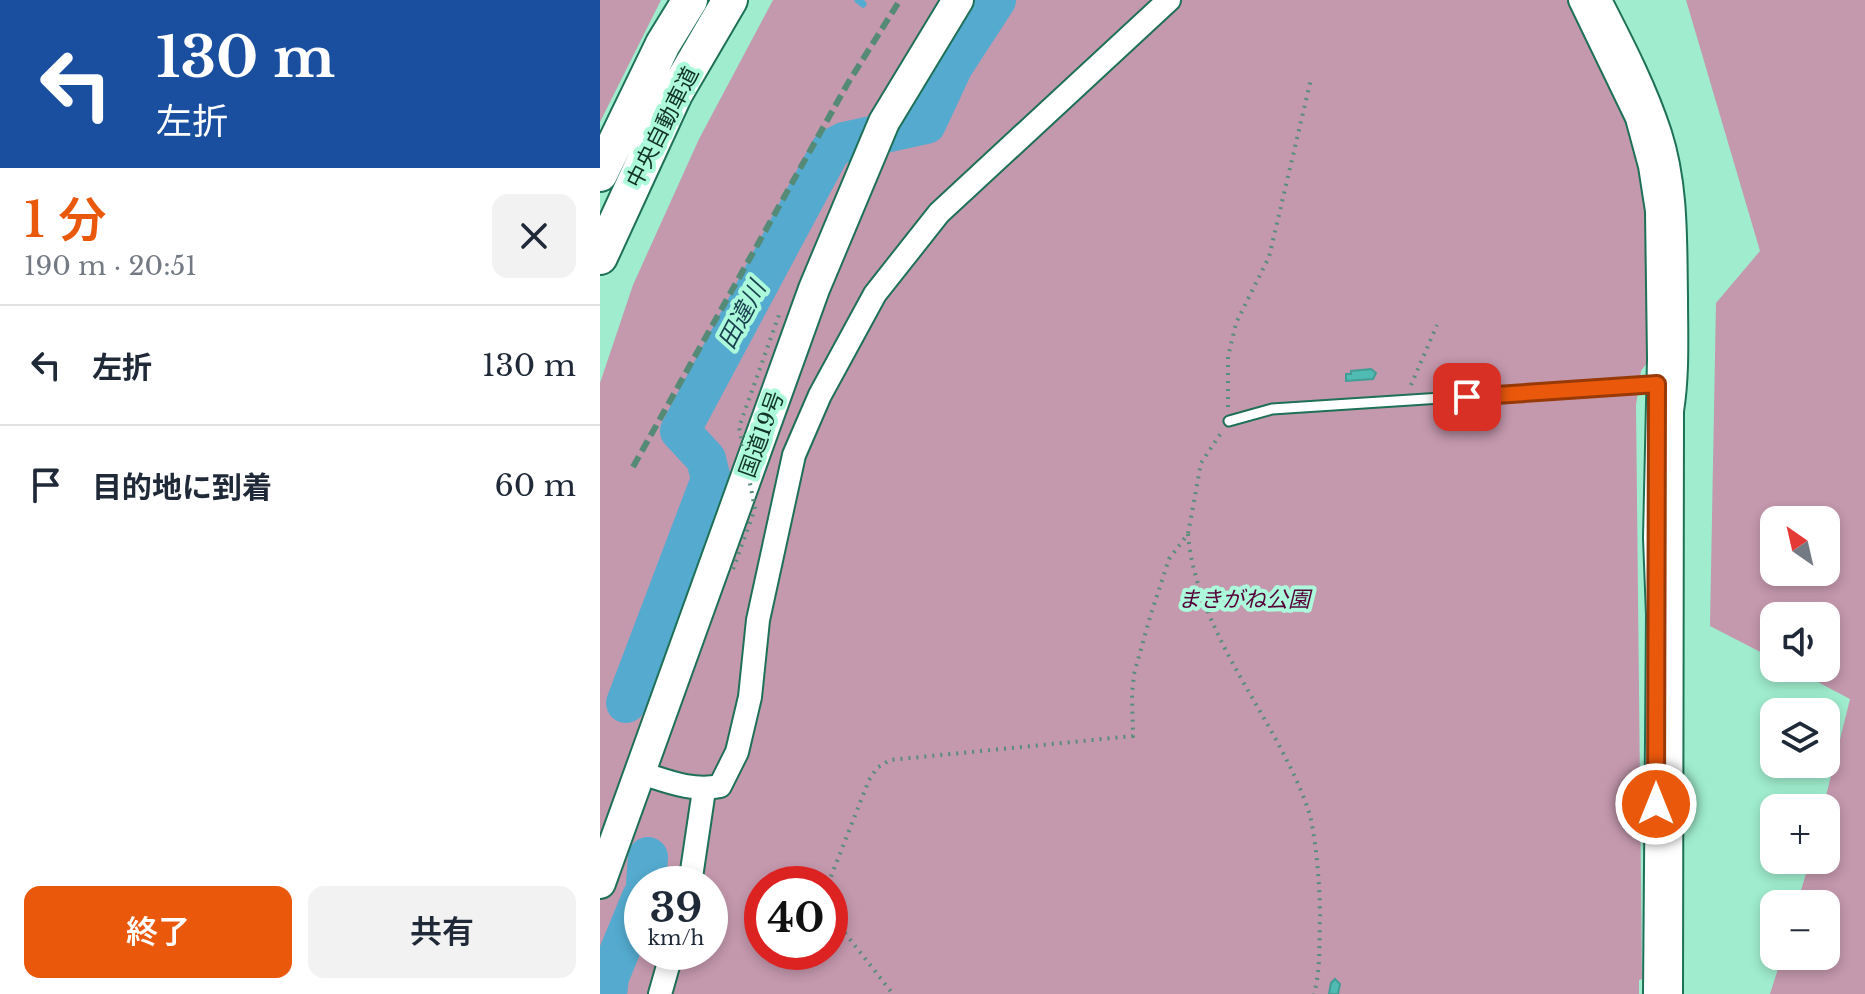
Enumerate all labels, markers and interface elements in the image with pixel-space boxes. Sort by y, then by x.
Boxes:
text: 130 m [156,23,335,92]
icon: left [24,32,128,136]
street label: 中央自動車道 [620,62,704,192]
text: 左折 [156,99,228,144]
text: 1 分 [24,190,106,250]
button: close [492,194,576,278]
text: 190 m · 20:51 [24,250,197,282]
water label: 田違川 [712,274,773,353]
icon: left [24,343,68,387]
text: 130 m [482,347,576,384]
text: 左折 [92,349,152,386]
pin [1433,363,1501,431]
icon: arrive [1445,375,1489,419]
street label: 国道19号 [733,387,790,481]
icon: arrive [24,463,68,507]
text: 60 m [494,467,576,504]
text: 目的地に到着 [92,469,272,506]
north arrow [1760,506,1840,586]
map controls [1760,506,1840,970]
park label: まきがね公園 [1178,586,1313,613]
button: sound [1760,602,1840,682]
button: layers [1760,698,1840,778]
position arrow [1614,762,1698,846]
button: + [1760,794,1840,874]
speed limit sign: 40 [744,866,848,970]
text: 39 [650,883,702,933]
button: 終了 [24,886,292,978]
button: 共有 [308,886,576,978]
button: − [1760,890,1840,970]
text: km/h [648,926,704,950]

